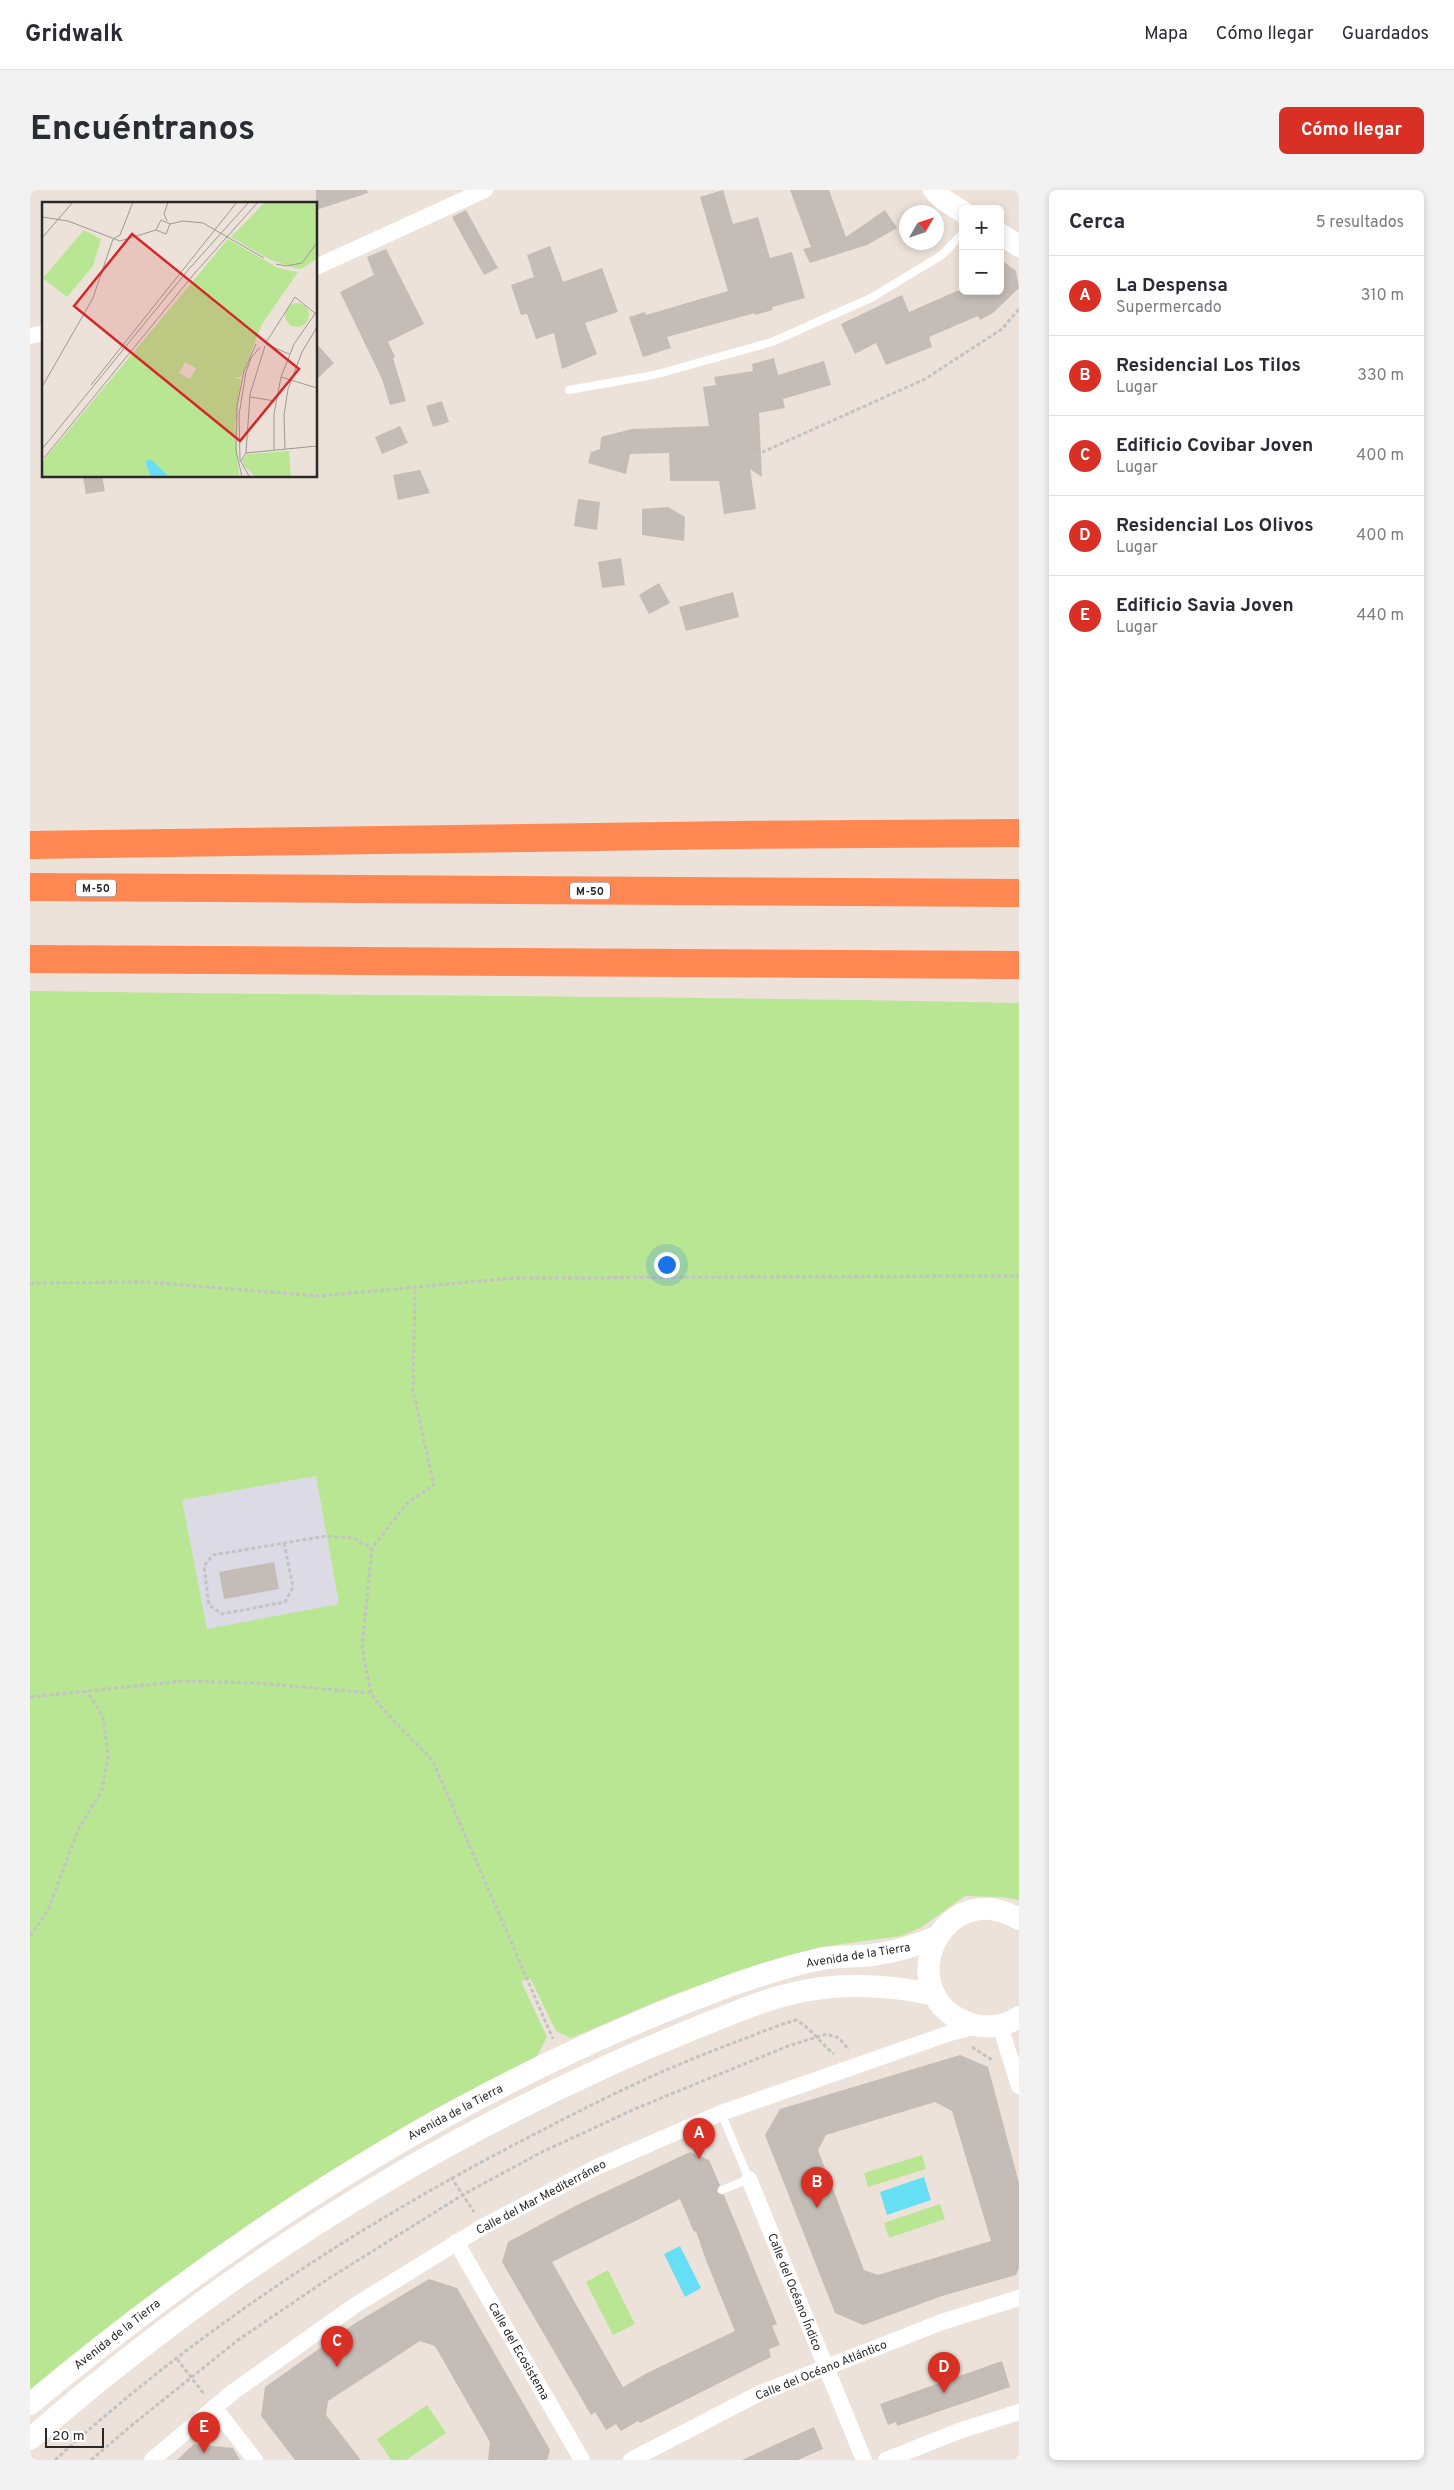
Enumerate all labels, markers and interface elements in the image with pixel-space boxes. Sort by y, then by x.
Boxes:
text: Gridwalk [25,20,123,50]
text: Mapa [1144,23,1188,46]
text: Cómo llegar [1216,23,1314,46]
text: Guardados [1342,23,1429,46]
button: Cómo llegar [1279,107,1424,154]
text: Encuéntranos [30,108,255,152]
inset map [42,202,318,478]
north arrow [899,205,944,250]
map controls [959,205,1004,295]
button: + [959,205,1004,250]
text: Cerca [1069,209,1125,236]
text: 5 resultados [1316,213,1404,233]
button: − [959,250,1004,295]
text: La Despensa [1116,274,1228,298]
text: A [1079,286,1091,306]
text: 310 m [1361,286,1404,306]
text: Supermercado [1116,298,1222,318]
text: Residencial Los Tilos [1116,354,1301,378]
text: B [1079,366,1091,386]
text: 330 m [1357,366,1404,386]
text: Lugar [1116,378,1158,398]
text: Edificio Covibar Joven [1116,434,1313,458]
text: C [1080,446,1090,466]
text: 400 m [1356,446,1404,466]
text: Lugar [1116,458,1158,478]
text: Residencial Los Olivos [1116,514,1314,538]
text: D [1079,526,1091,546]
text: 400 m [1356,526,1404,546]
text: Lugar [1116,538,1158,558]
text: Edificio Savia Joven [1116,594,1294,618]
text: E [1080,606,1090,626]
text: 440 m [1357,606,1404,626]
text: Lugar [1116,618,1158,638]
road number: M-50 [76,880,116,896]
road number: M-50 [570,882,610,899]
your location [654,1252,680,1278]
street label: Avenida de la Tierra [805,1940,912,1972]
street label: Avenida de la Tierra [405,2081,506,2145]
pin: A [683,2118,715,2159]
street label: Calle del Mar Mediterráneo [474,2157,610,2239]
pin: B [801,2167,833,2208]
street label: Calle del Océano Índico [763,2231,825,2354]
street label: Avenida de la Tierra [71,2296,164,2374]
street label: Calle del Ecosistema [484,2300,553,2403]
pin: C [321,2326,353,2367]
street label: Calle del Océano Atlántico [753,2337,890,2405]
pin: D [928,2352,960,2393]
pin: E [188,2412,220,2453]
scale bar [45,2425,104,2448]
text: 20 m [52,2428,85,2445]

